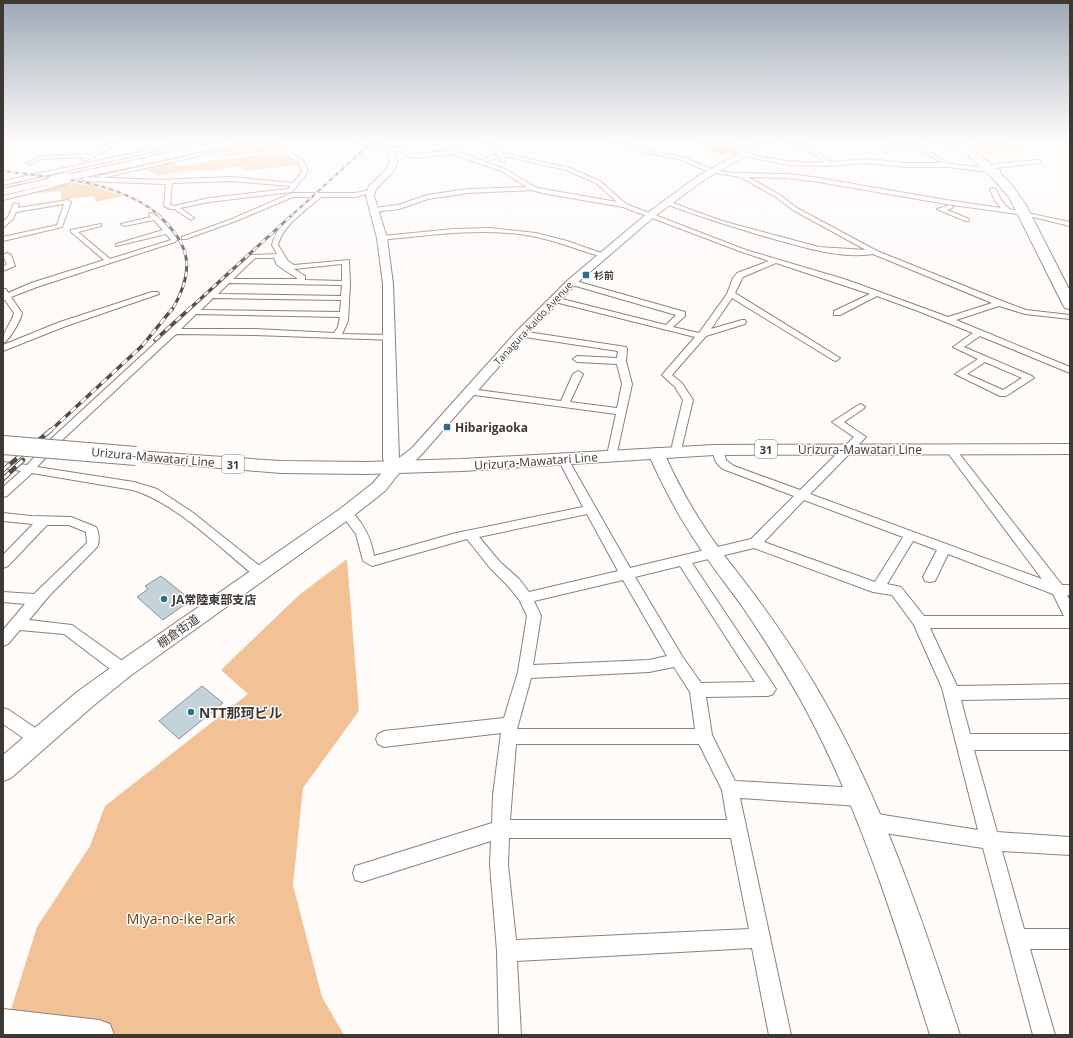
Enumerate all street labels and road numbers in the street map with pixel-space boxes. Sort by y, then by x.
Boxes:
street label: Tanagura-kaido Avenue [490,278,576,368]
road number: 31 [755,440,777,458]
street label: Urizura-Mawatari Line [798,441,922,458]
street label: Urizura-Mawatari Line [91,443,216,471]
street label: Urizura-Mawatari Line [474,448,599,474]
road number: 31 [222,455,244,473]
street label: 棚倉街道 [153,610,203,652]

